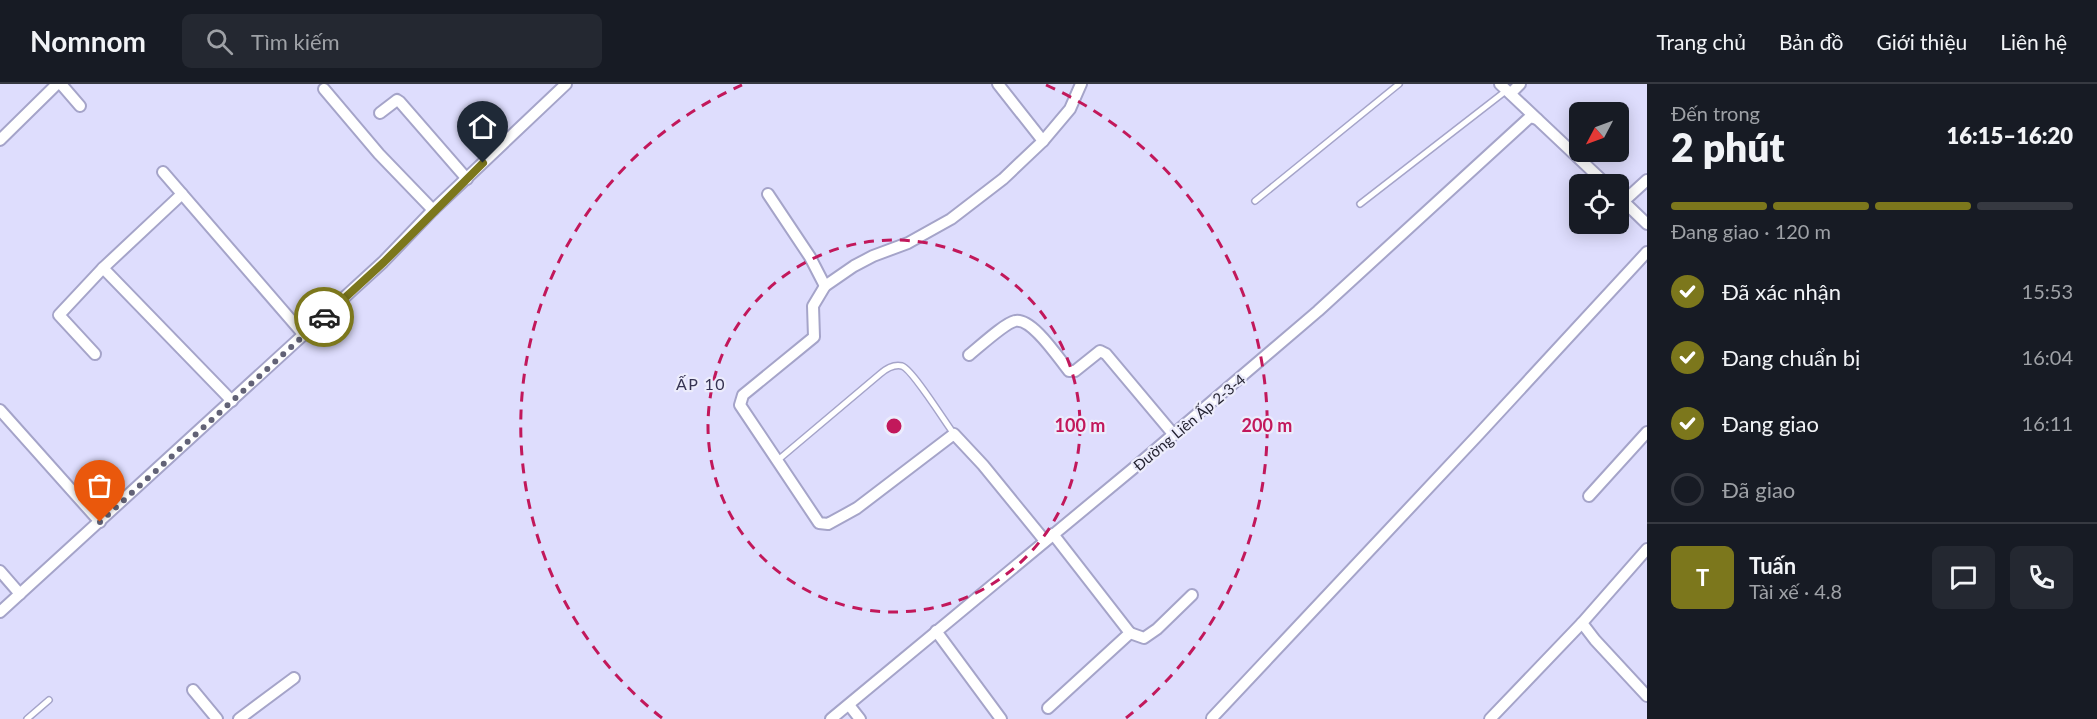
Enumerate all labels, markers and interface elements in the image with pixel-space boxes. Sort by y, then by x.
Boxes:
search box [182,14,602,68]
text: Nomnom [30,24,146,58]
icon: search [203,25,236,58]
text: Tìm kiếm [251,28,340,55]
text: Trang chủ [1656,29,1746,54]
text: Bản đồ [1779,29,1844,54]
text: Giới thiệu [1877,29,1967,54]
text: Liên hệ [2000,29,2067,54]
pin [457,101,508,163]
text: Đến trong [1671,101,1760,125]
north arrow [1569,102,1629,162]
map controls [1569,102,1629,234]
icon: home [466,110,499,143]
text: 16:15–16:20 [1947,122,2073,149]
text: 2 phút [1671,124,1785,170]
button: locate [1569,174,1629,234]
text: Đang giao · 120 m [1671,219,1831,243]
icon: check [1671,275,1704,308]
text: Đã xác nhận [1722,278,1841,305]
text: 15:53 [2022,279,2073,303]
courier [294,287,354,347]
icon: car [308,301,341,334]
icon: check [1671,341,1704,374]
text: Đang chuẩn bị [1722,344,1860,371]
text: 16:04 [2022,345,2073,369]
street label: Đường Liên Ấp 2-3-4 [1129,370,1249,474]
district label: ẤP 10 [676,374,726,393]
icon: check [1671,407,1704,440]
text: Đang giao [1722,410,1819,437]
text: 16:11 [2022,411,2073,435]
text: 100 m [1055,414,1105,436]
text: 200 m [1242,414,1292,436]
centre of rings [884,416,904,436]
pin [74,460,125,522]
icon: bag [83,469,116,502]
text: Đã giao [1722,476,1795,503]
button: chat [1932,546,1995,609]
button: phone [2010,546,2073,609]
text: Tuấn [1749,552,1796,579]
text: T [1696,564,1709,591]
text: Tài xế · 4.8 [1749,579,1842,603]

